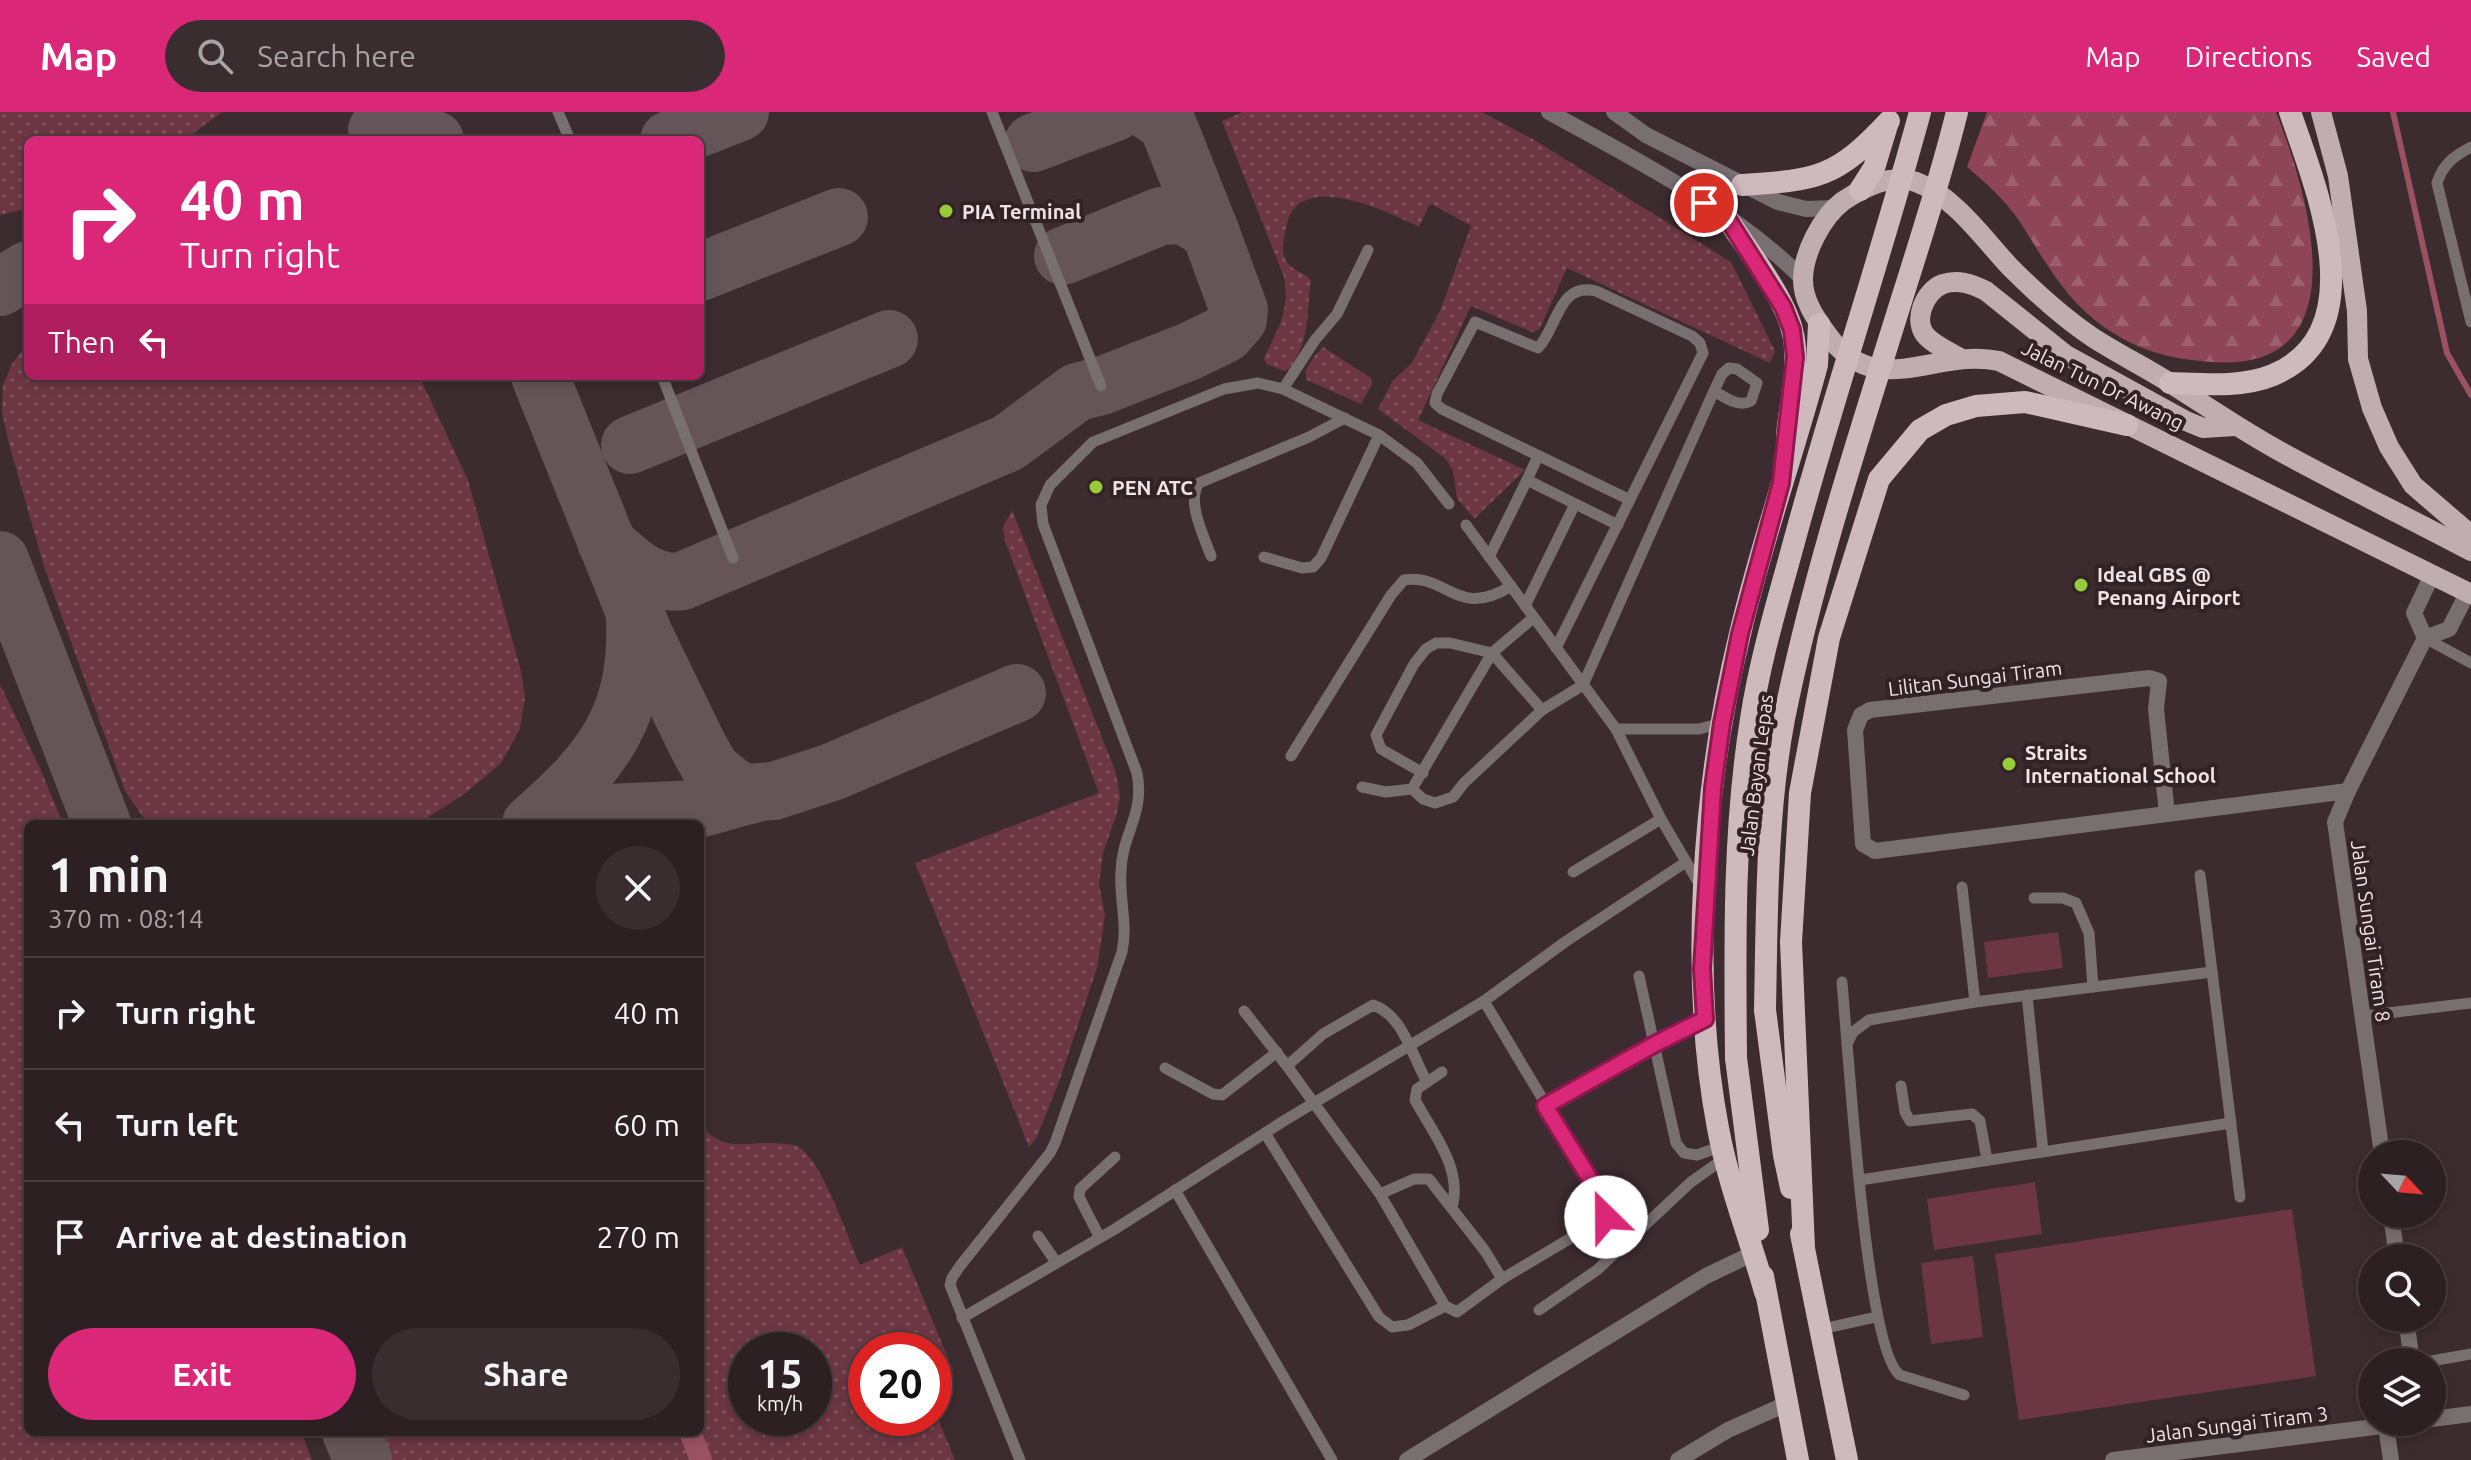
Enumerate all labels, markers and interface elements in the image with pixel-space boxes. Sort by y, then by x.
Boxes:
search box [165,20,725,92]
icon: search [193,34,237,78]
text: Map [40,35,117,77]
text: Search here [257,39,416,73]
text: Map [2085,41,2141,72]
text: Directions [2185,41,2312,72]
text: Saved [2356,41,2431,72]
icon: right [48,168,152,272]
text: 40 m [180,168,305,231]
pin [1670,169,1738,237]
icon: arrive [1682,181,1726,225]
place label: PIA Terminal [962,200,1081,223]
marker: PIA Terminal [937,202,955,220]
text: Turn right [180,234,340,275]
icon: left [132,320,176,364]
text: Then [48,325,116,359]
street label: Jalan Tun Dr Awang [2018,336,2188,434]
place label: PEN ATC [1112,476,1193,499]
marker: PEN ATC [1087,478,1105,496]
place label: Ideal GBS @ Penang Airport [2097,563,2241,609]
marker: Ideal GBS @ Penang Airport [2072,576,2090,594]
street label: Lilitan Sungai Tiram [1887,656,2063,700]
street label: Jalan Bayan Lepas [1735,693,1777,857]
place label: Straits International School [2025,741,2216,787]
marker: Straits International School [2000,755,2018,773]
street label: Jalan Sungai Tiram 8 [2347,838,2395,1024]
button: close [596,846,680,930]
text: 1 min [48,847,169,901]
text: 370 m · 08:14 [48,904,204,933]
icon: right [48,991,92,1035]
text: Turn right [116,996,256,1030]
text: 40 m [613,996,680,1030]
icon: left [48,1103,92,1147]
text: Turn left [116,1108,238,1142]
text: 60 m [613,1108,680,1142]
north arrow [2358,1140,2446,1228]
map controls [2358,1140,2446,1436]
position arrow [1564,1175,1648,1259]
icon: arrive [48,1215,92,1259]
text: Arrive at destination [116,1220,408,1254]
text: 270 m [596,1220,680,1254]
button: search [2358,1244,2446,1332]
button: Exit [48,1328,356,1420]
button: Share [372,1328,680,1420]
speed limit sign: 20 [848,1332,952,1436]
button: layers [2358,1348,2446,1436]
text: 15 [757,1351,803,1396]
text: km/h [757,1392,803,1415]
street label: Jalan Sungai Tiram 3 [2144,1401,2330,1447]

